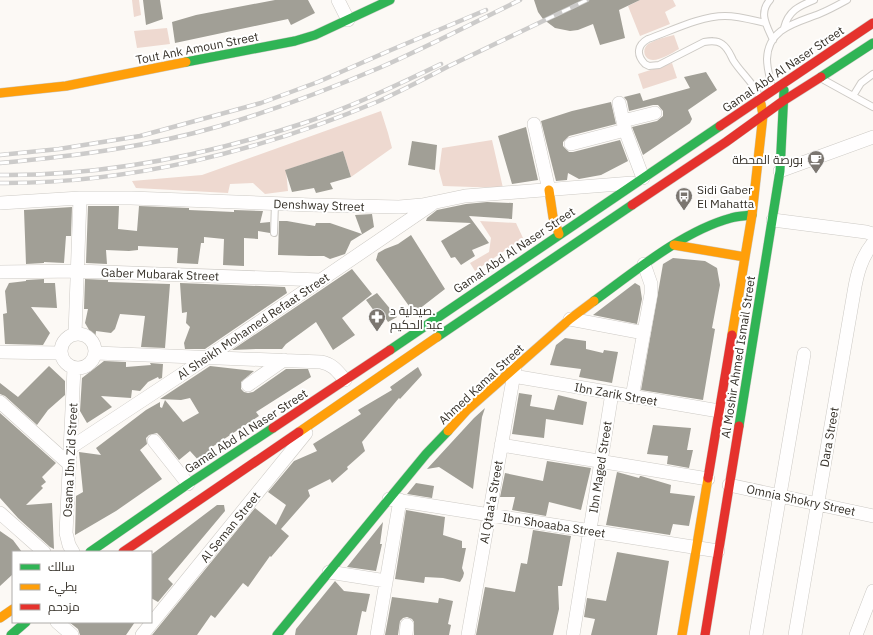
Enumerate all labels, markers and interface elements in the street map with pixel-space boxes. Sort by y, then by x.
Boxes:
street label: Gamal Abd Al Naser Street [719,23,847,115]
street label: Tout Ank Amoun Street [134,29,260,67]
cafe icon: بورصة المحطة [806,149,826,174]
place label: بورصة المحطة [732,152,803,167]
place label: Sidi Gaber El Mahatta [697,182,755,211]
bus stop icon: Sidi Gaber El Mahatta [674,186,694,211]
street label: Denshway Street [273,196,365,214]
street label: Gamal Abd Al Naser Street [450,204,578,296]
street label: Gaber Mubarak Street [101,264,219,284]
street label: Al Sheikh Mohamed Refaat Street [174,269,332,383]
street label: Al Moshir Ahmed Ismail Street [718,275,758,439]
place label: صيدلية د. عبد الحكيم [390,303,443,333]
pharmacy icon: صيدلية د. عبد الحكيم [367,307,387,332]
street label: Ahmed Kamal Street [435,341,527,427]
street label: Ibn Zarik Street [573,379,659,409]
street label: Gamal Abd Al Naser Street [182,386,310,476]
street label: Osama Ibn Zid Street [60,402,80,518]
street label: Dara Street [816,406,842,468]
street label: Ibn Maged Street [585,420,615,514]
street label: Al Qtaa'a Street [476,459,506,545]
street label: Omnia Shokry Street [745,481,857,519]
street label: Al Seman Street [197,489,263,565]
street label: Ibn Shoaaba Street [502,509,606,541]
legend [12,551,152,623]
text: سالك [48,559,75,574]
text: بطيء [48,579,77,597]
text: مزدحم [48,599,80,615]

